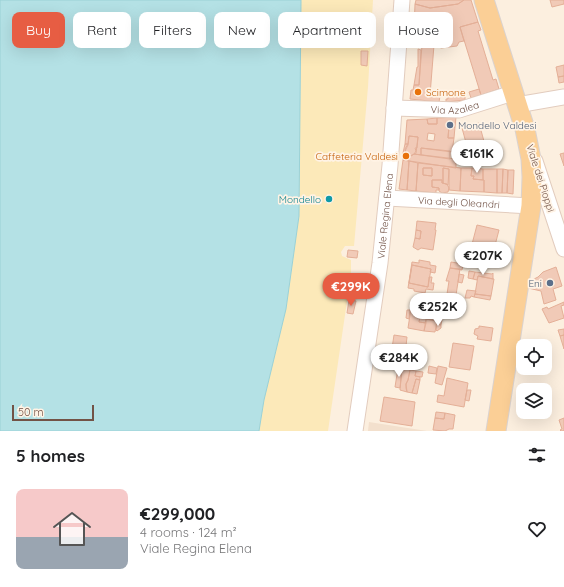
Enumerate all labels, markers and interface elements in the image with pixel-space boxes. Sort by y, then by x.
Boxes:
chip: Buy [12,12,65,48]
chip: Rent [73,12,131,48]
chip: Filters [139,12,206,48]
chip: New [214,12,270,48]
chip: Apartment [278,12,376,48]
chip: House [384,12,453,48]
place label: Scimone [426,86,466,99]
marker: Scimone [413,87,423,97]
street label: Via Azalea [430,98,481,117]
place label: Mondello Valdesi [458,119,536,132]
marker: Mondello Valdesi [445,120,455,130]
pin: €161K [449,140,505,174]
street label: Viale dei Pioppi [523,143,558,214]
text: €161K [460,145,494,161]
place label: Caffeteria Valdesi [315,150,398,163]
marker: Caffeteria Valdesi [401,151,411,161]
street label: Viale Regina Elena [374,173,396,260]
place label: Mondello [279,193,321,206]
marker: Mondello [324,194,334,204]
street label: Via degli Oleandri [417,194,500,211]
pin: €207K [455,242,511,276]
text: €207K [464,247,502,263]
pin: €299K [323,273,379,307]
place label: Eni [528,277,542,290]
text: €299K [332,278,370,294]
marker: Eni [545,278,555,288]
pin: €252K [410,293,466,327]
text: €252K [419,298,457,314]
map controls [516,339,552,419]
button: locate [516,339,552,375]
pin: €284K [371,344,427,378]
text: €284K [380,349,418,365]
button: layers [516,383,552,419]
scale bar [12,403,94,422]
text: 50 m [18,405,44,419]
icon: filters [526,444,548,466]
text: 5 homes [16,445,85,466]
text: €299,000 [140,503,215,524]
icon: home [48,505,96,553]
icon: heart [526,518,548,540]
text: 4 rooms · 124 m² [140,524,237,540]
text: Viale Regina Elena [140,540,252,556]

